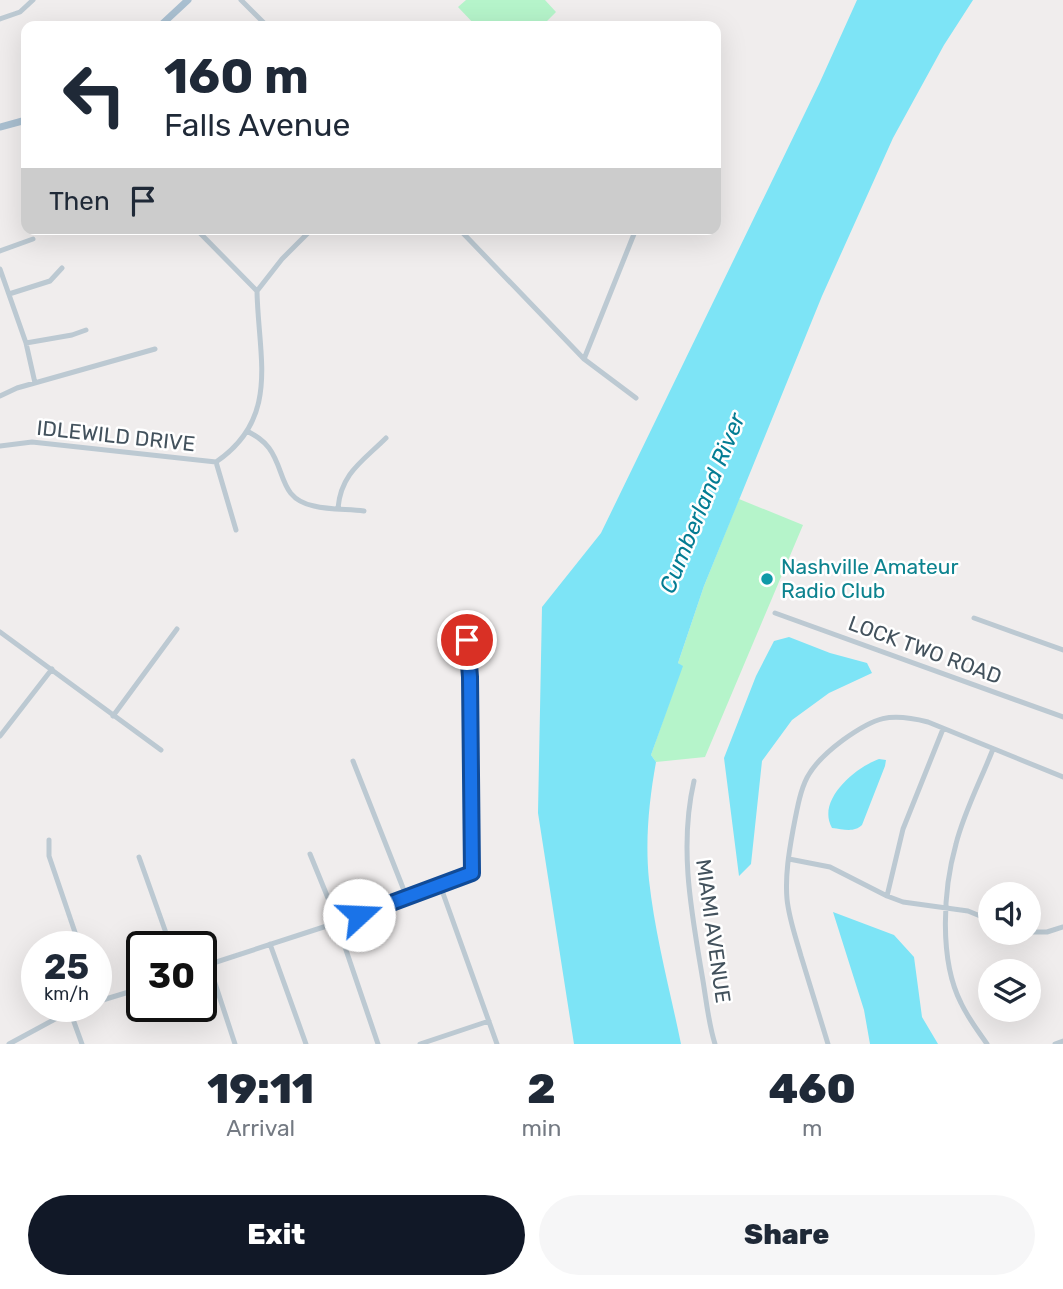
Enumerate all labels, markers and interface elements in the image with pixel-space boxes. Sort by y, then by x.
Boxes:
text: 160 m [164,47,309,105]
icon: left [49,49,140,140]
text: Falls Avenue [164,106,350,144]
icon: arrive [124,182,162,220]
text: Then [49,186,110,217]
water label: Cumberland River [653,408,751,597]
street label: IDLEWILD DRIVE [36,415,197,456]
place label: Nashville Amateur Radio Club [781,554,958,603]
marker: Nashville Amateur Radio Club [759,571,775,587]
pin [437,610,497,670]
street label: LOCK TWO ROAD [845,610,1005,689]
icon: arrive [448,621,486,659]
street label: MIAMI AVENUE [691,857,736,1004]
position arrow [322,878,396,952]
map controls [978,882,1041,1022]
button: sound [978,882,1041,945]
speed limit sign: 30 [126,931,217,1022]
text: 25 [44,946,89,988]
button: layers [978,959,1041,1022]
text: km/h [44,983,89,1005]
text: 19:11 [207,1064,314,1114]
text: 2 [527,1064,556,1114]
text: 460 [768,1064,856,1114]
text: Arrival [226,1114,295,1142]
text: min [521,1114,561,1142]
text: m [802,1114,822,1142]
button: Exit [28,1195,525,1275]
button: Share [539,1195,1035,1275]

